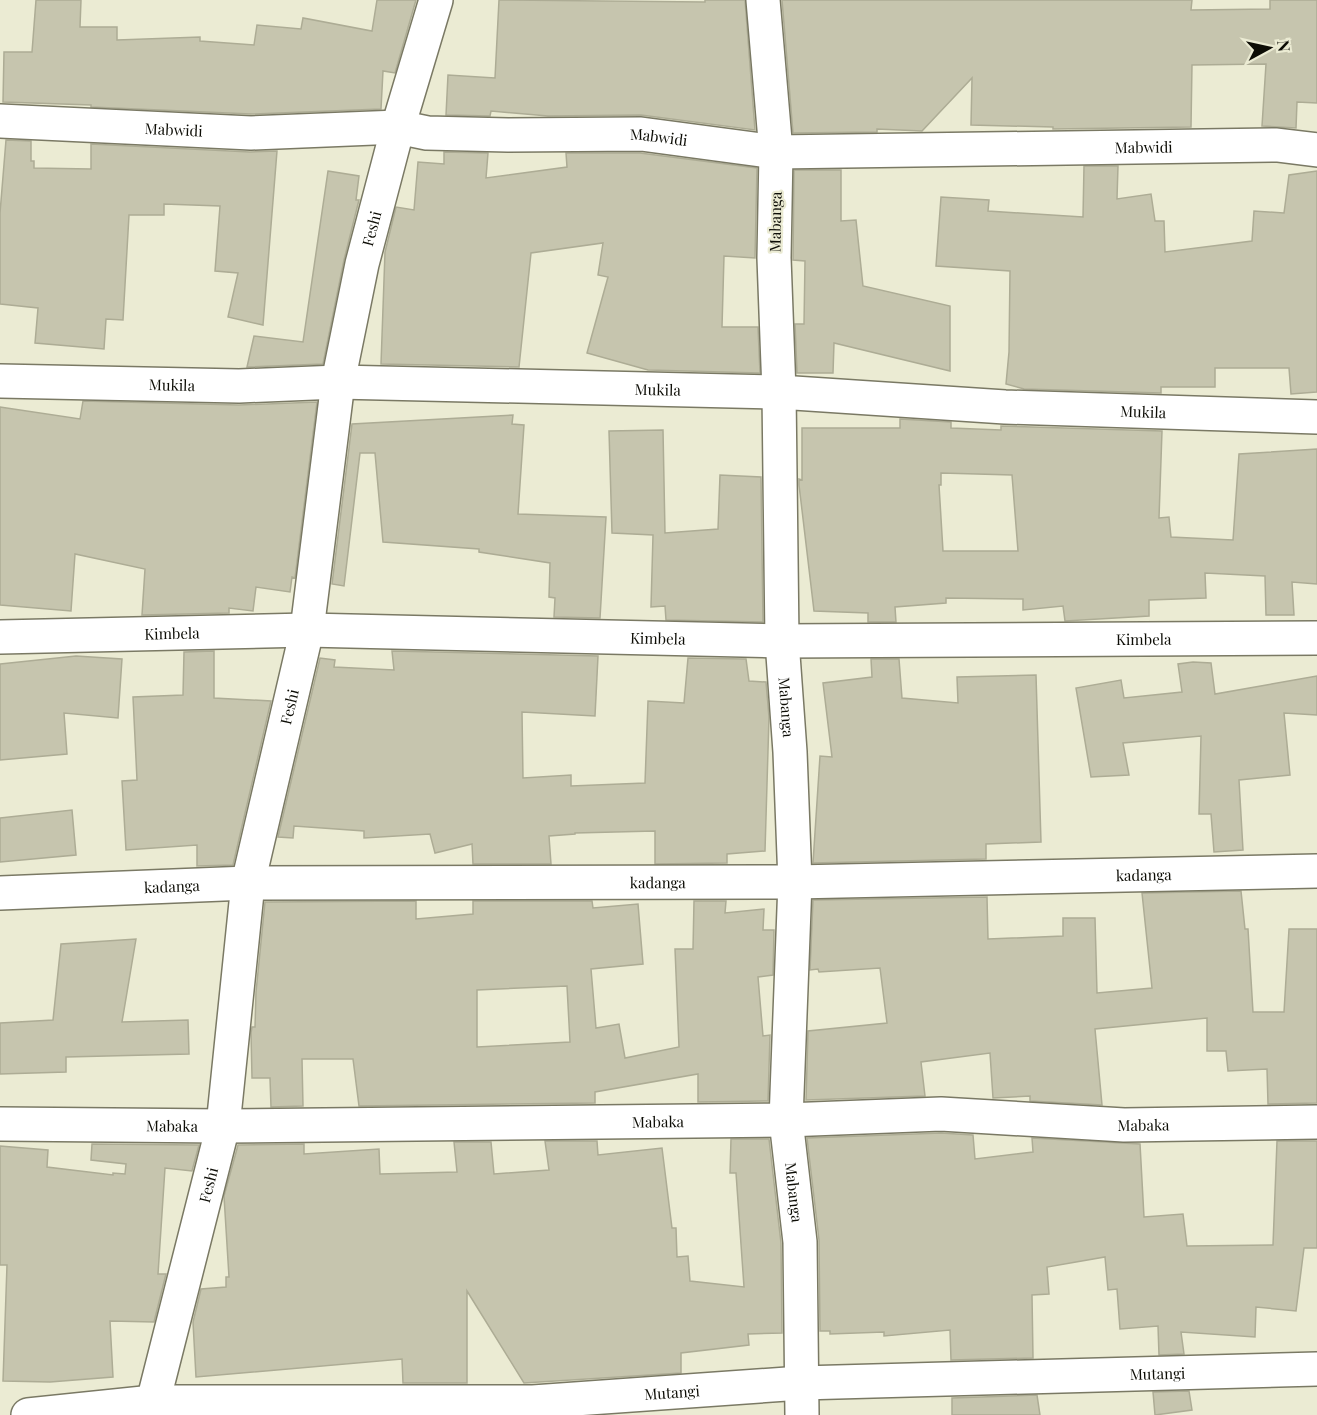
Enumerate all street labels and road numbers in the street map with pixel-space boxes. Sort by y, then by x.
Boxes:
street label: Mabwidi [144,118,204,141]
street label: Mabwidi [630,124,689,150]
street label: Mabwidi [1115,136,1173,157]
street label: Mabanga [764,191,786,252]
street label: Feshi [357,208,386,248]
street label: Mukila [149,374,196,395]
street label: Mukila [635,379,682,400]
street label: Mukila [1120,401,1167,422]
street label: Kimbela [144,622,200,644]
street label: Kimbela [630,627,686,649]
street label: Kimbela [1116,629,1172,649]
street label: Mabanga [775,676,799,739]
street label: Feshi [275,687,303,726]
street label: kadanga [1116,864,1172,885]
street label: kadanga [630,872,686,892]
street label: kadanga [144,875,201,897]
street label: Mabaka [632,1111,685,1132]
street label: Mabaka [1117,1114,1170,1135]
street label: Mabaka [146,1115,199,1136]
street label: Mabanga [781,1161,808,1224]
street label: Feshi [194,1165,222,1205]
street label: Mutangi [1129,1363,1186,1384]
street label: Mutangi [644,1380,701,1404]

